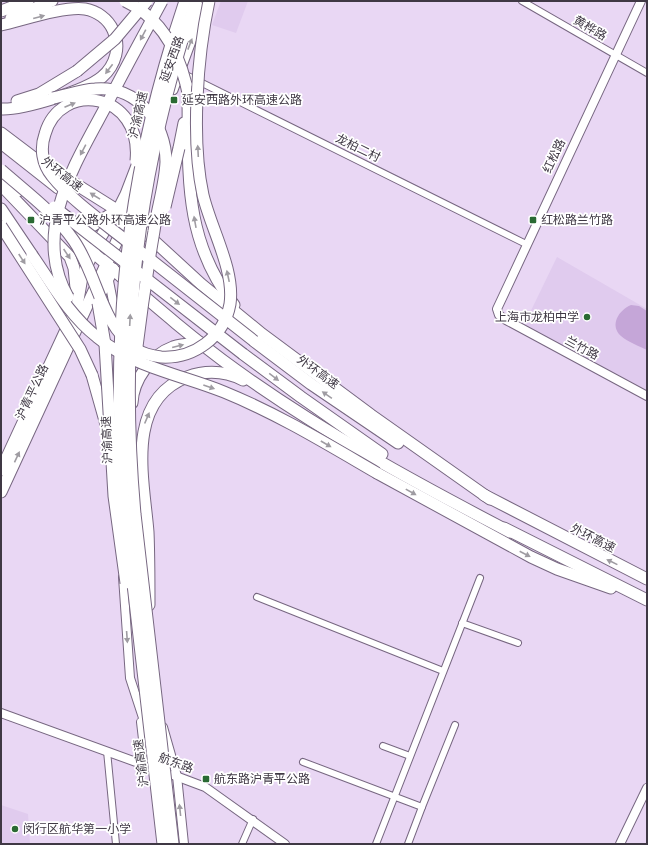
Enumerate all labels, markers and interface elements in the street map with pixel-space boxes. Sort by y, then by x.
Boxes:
street label: 黄桦路 [570,11,610,44]
one-way arrow [33,13,45,19]
one-way arrow [140,30,147,41]
street label: 延安西路 [155,33,188,84]
one-way arrow [188,37,194,49]
one-way arrow [105,63,113,74]
street label: 沪渝高速 [124,90,151,140]
place label: 延安西路外环高速公路 [182,91,302,108]
marker: 延安西路外环高速公路 [169,95,179,105]
one-way arrow [65,102,76,108]
street label: 龙柏二村 [333,129,384,166]
street label: 红松路 [538,136,569,176]
one-way arrow [79,145,86,156]
one-way arrow [194,145,201,157]
street label: 外环高速 [38,152,86,195]
one-way arrow [89,193,101,200]
place label: 沪青平公路外环高速公路 [39,211,171,228]
place label: 红松路兰竹路 [541,211,613,228]
marker: 沪青平公路外环高速公路 [26,215,36,225]
marker: 红松路兰竹路 [528,215,538,225]
one-way arrow [191,216,197,228]
one-way arrow [63,248,71,259]
one-way arrow [18,254,26,264]
one-way arrow [225,270,231,282]
one-way arrow [170,297,181,306]
place label: 上海市龙柏中学 [495,308,579,325]
marker: 上海市龙柏中学 [582,312,592,322]
one-way arrow [127,314,134,326]
street label: 兰竹路 [562,332,602,364]
one-way arrow [173,343,185,349]
street label: 外环高速 [294,351,343,393]
street label: 沪青平公路 [11,361,52,423]
one-way arrow [268,373,279,381]
one-way arrow [204,384,216,390]
one-way arrow [322,391,333,399]
one-way arrow [145,411,151,423]
street label: 沪渝高速 [97,416,116,464]
one-way arrow [320,440,332,447]
one-way arrow [14,451,20,462]
one-way arrow [405,488,417,495]
street label: 外环高速 [568,519,618,556]
one-way arrow [519,551,531,558]
one-way arrow [606,559,618,565]
one-way arrow [124,631,131,643]
street label: 沪渝高速 [129,738,152,788]
street label: 航东路 [156,748,196,777]
place label: 航东路沪青平公路 [214,770,310,787]
marker: 航东路沪青平公路 [201,774,211,784]
one-way arrow [177,804,183,816]
place label: 闵行区航华第一小学 [23,820,131,837]
marker: 闵行区航华第一小学 [10,824,20,834]

